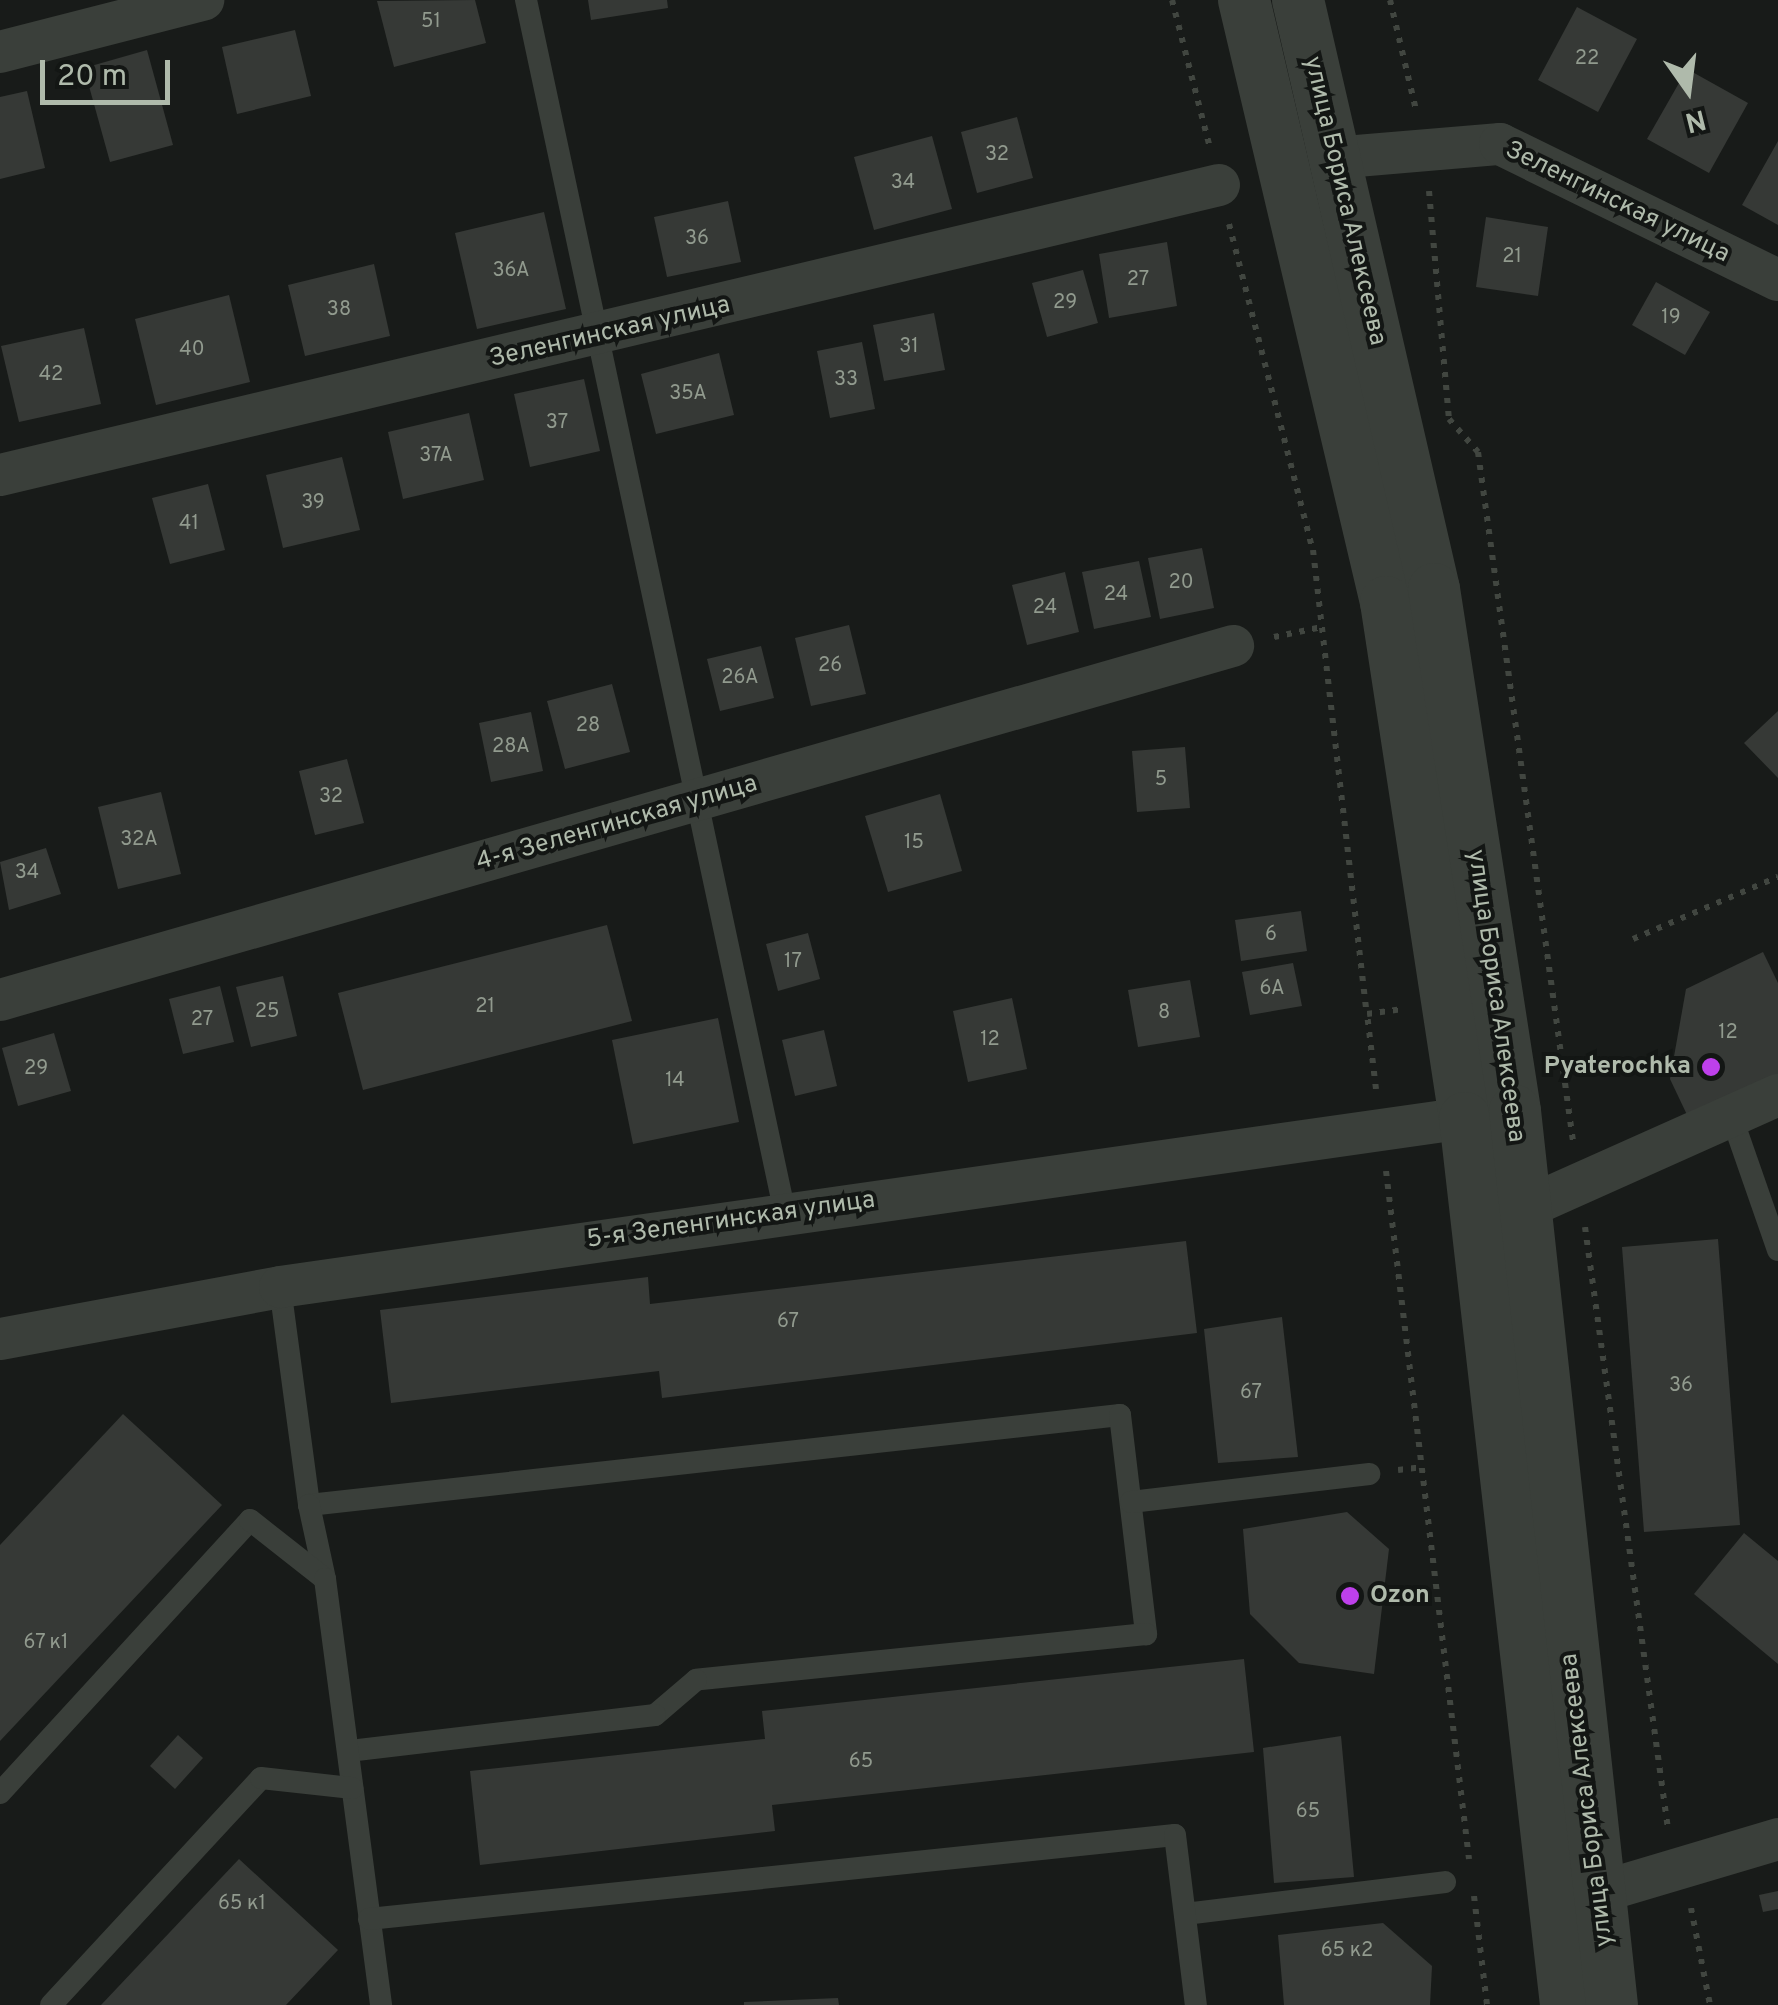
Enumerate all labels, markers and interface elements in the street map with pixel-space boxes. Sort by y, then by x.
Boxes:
house number: 51 [421,10,441,34]
scale bar [45,40,175,102]
north arrow [1638,40,1738,140]
house number: 22 [1575,47,1599,71]
street label: улица Бориса Алексеева [1296,53,1392,349]
text: 20 m [57,59,127,96]
text: N [1681,99,1709,139]
street label: Зеленгинская улица [1500,136,1734,270]
house number: 32 [985,143,1009,167]
house number: 34 [891,171,915,195]
house number: 36 [685,227,709,251]
house number: 21 [1502,245,1522,269]
house number: 36А [492,259,530,283]
house number: 27 [1127,268,1149,292]
street label: Зеленгинская улица [487,291,733,375]
house number: 29 [1053,291,1077,315]
house number: 38 [327,298,351,322]
house number: 19 [1661,306,1681,330]
house number: 31 [899,335,919,359]
house number: 40 [179,338,205,362]
house number: 42 [39,363,63,387]
house number: 33 [834,368,858,392]
house number: 35А [669,382,707,406]
house number: 37 [546,411,568,435]
house number: 37А [419,444,453,468]
house number: 39 [301,491,325,515]
house number: 41 [179,512,199,536]
house number: 20 [1168,571,1194,595]
house number: 24 [1104,583,1128,607]
house number: 24 [1033,596,1057,620]
house number: 26 [818,654,842,678]
house number: 26А [721,666,759,690]
house number: 28 [576,714,600,738]
house number: 28А [492,735,530,759]
house number: 5 [1155,768,1167,792]
street label: 4-я Зеленгинская улица [473,770,761,878]
house number: 32 [319,785,343,809]
house number: 32А [120,828,158,852]
house number: 15 [904,831,924,855]
street label: улица Бориса Алексеева [1460,847,1530,1145]
house number: 34 [15,861,39,885]
house number: 6 [1265,923,1277,947]
house number: 17 [784,950,802,974]
house number: 6А [1259,977,1285,1001]
house number: 21 [475,995,495,1019]
house number: 25 [255,1000,279,1024]
house number: 8 [1158,1001,1170,1025]
house number: 27 [191,1008,213,1032]
house number: 12 [1718,1021,1738,1045]
house number: 12 [980,1028,1000,1052]
place label: Pyaterochka [1544,1052,1691,1082]
marker: Pyaterochka [1700,1056,1722,1078]
house number: 29 [24,1057,48,1081]
house number: 14 [665,1069,685,1093]
street label: 5-я Зеленгинская улица [585,1186,877,1256]
house number: 67 [777,1310,799,1334]
house number: 36 [1669,1374,1693,1398]
house number: 67 [1240,1381,1262,1405]
place label: Ozon [1370,1581,1430,1611]
marker: Ozon [1339,1585,1361,1607]
house number: 67 к1 [23,1631,69,1655]
street label: улица Бориса Алексеева [1555,1651,1621,1949]
house number: 65 [849,1750,873,1774]
house number: 65 [1296,1800,1320,1824]
house number: 65 к1 [218,1892,266,1916]
house number: 65 к2 [1321,1939,1373,1963]

